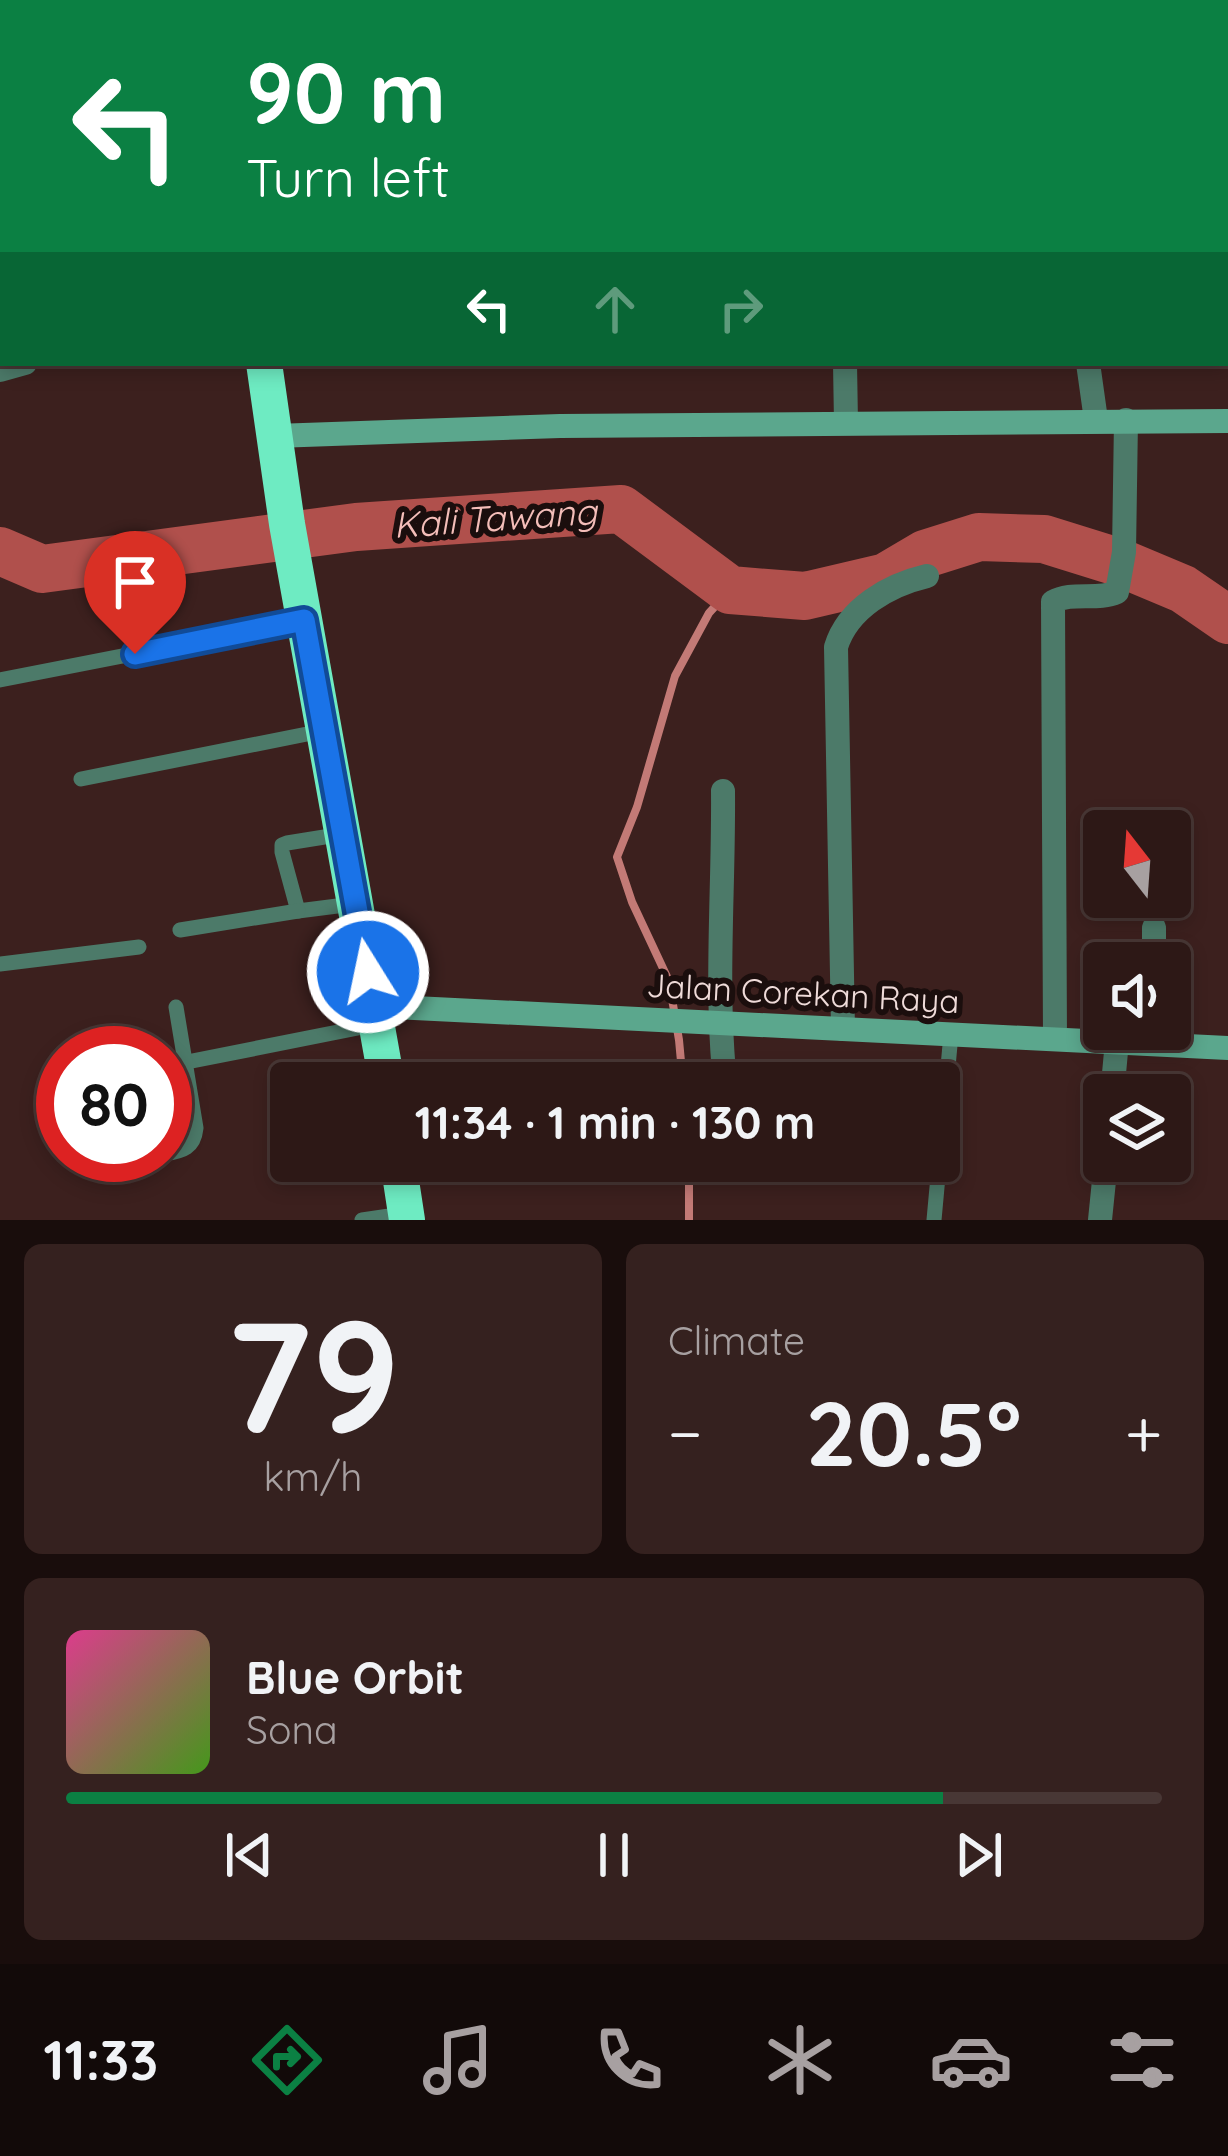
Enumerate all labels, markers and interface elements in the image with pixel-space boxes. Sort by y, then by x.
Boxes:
text: 90 m [246,39,446,144]
icon: left [48,48,204,204]
text: Turn left [246,143,450,211]
icon: left [456,276,522,342]
icon: ahead [582,276,648,342]
icon: right [708,276,774,342]
water label: Kali Tawang [392,488,601,547]
pin [84,531,186,654]
icon: arrive [102,549,168,615]
north arrow [1083,810,1191,918]
map controls [1083,810,1191,1182]
position arrow [305,909,431,1035]
button: sound [1083,942,1191,1050]
street label: Jalan Corekan Raya [646,964,961,1021]
speed limit sign: 80 [36,1026,192,1182]
button: layers [1083,1074,1191,1182]
text: 11:34 · 1 min · 130 m [415,1094,815,1150]
text: 79 [226,1276,400,1471]
text: Climate [668,1316,805,1365]
text: 20.5° [806,1376,1022,1489]
text: − [668,1391,702,1474]
text: + [1125,1391,1162,1474]
text: km/h [264,1452,362,1501]
text: Blue Orbit [246,1649,464,1705]
text: Sona [246,1705,338,1754]
icon: previous [216,1822,282,1888]
icon: pause [581,1822,647,1888]
icon: next [946,1822,1012,1888]
icon: directions [245,2018,329,2102]
icon: music [416,2018,500,2102]
icon: phone [587,2018,671,2102]
icon: climate [758,2018,842,2102]
icon: car [929,2018,1013,2102]
icon: filters [1100,2018,1184,2102]
text: 11:33 [44,2026,158,2094]

